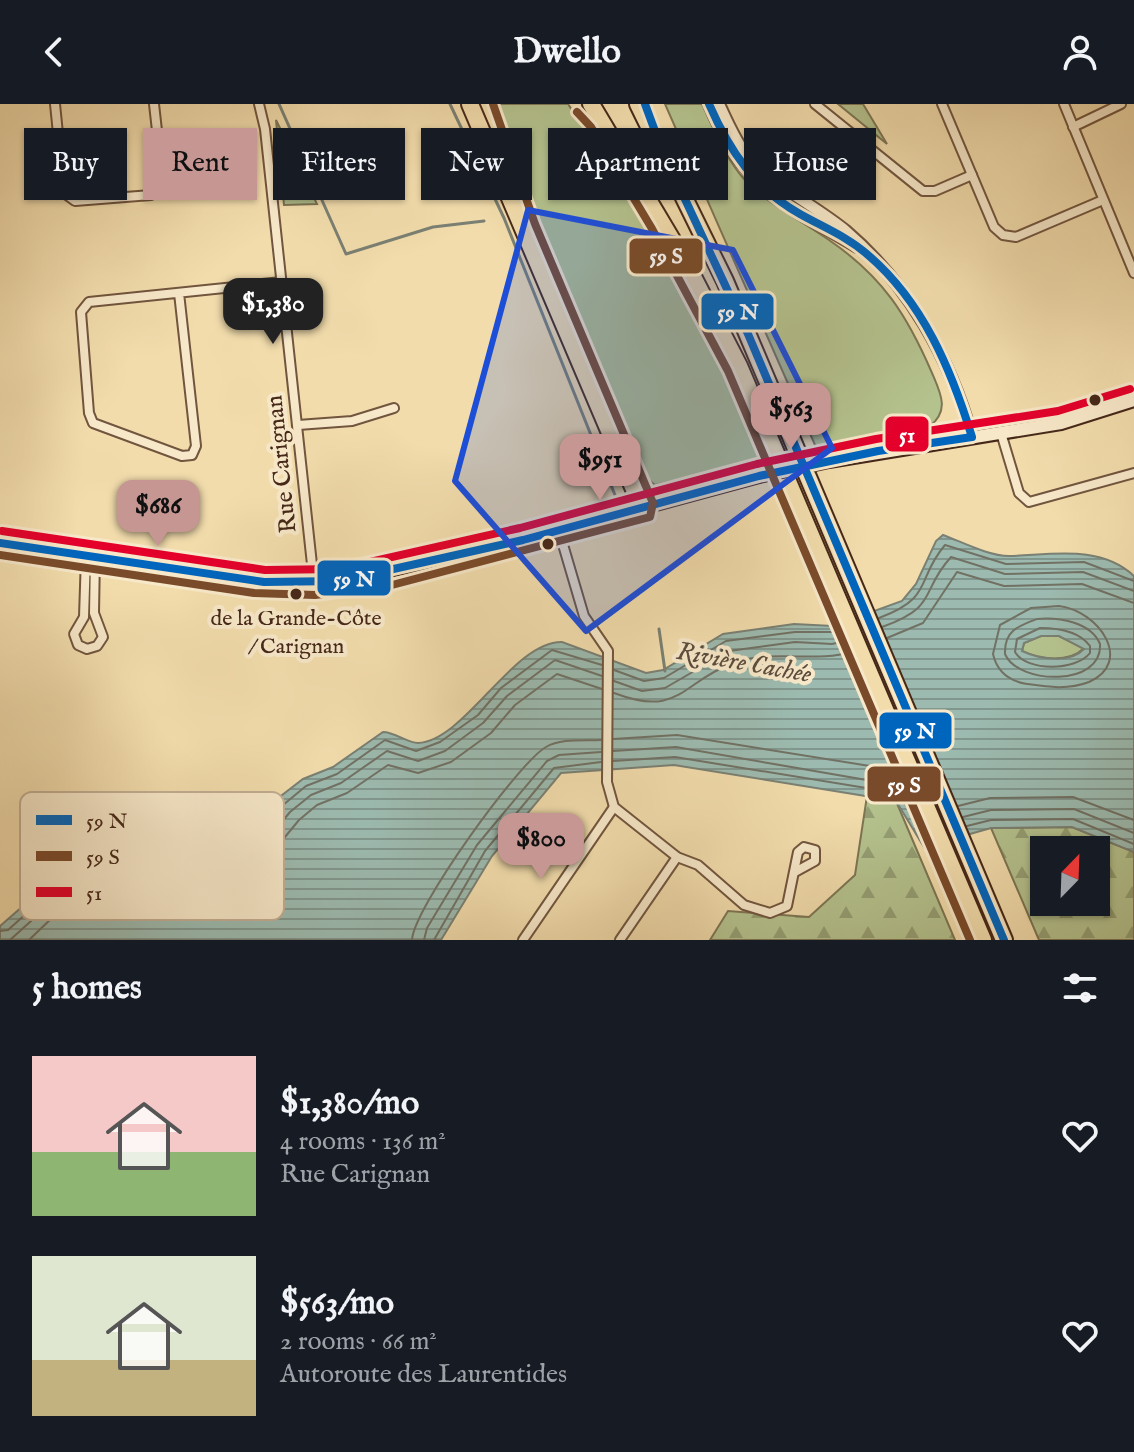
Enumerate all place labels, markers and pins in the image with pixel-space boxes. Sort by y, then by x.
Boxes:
pin: $1,380 [208,278,338,346]
pin: $563 [744,383,838,451]
unlabelled marker [1087,392,1103,408]
pin: $951 [553,434,647,502]
pin: $686 [111,480,205,548]
unlabelled marker [540,536,556,552]
marker: de la Grande-Côte / Carignan [288,586,304,602]
place label: de la Grande-Côte / Carignan [210,605,382,661]
pin: $800 [494,813,588,881]

